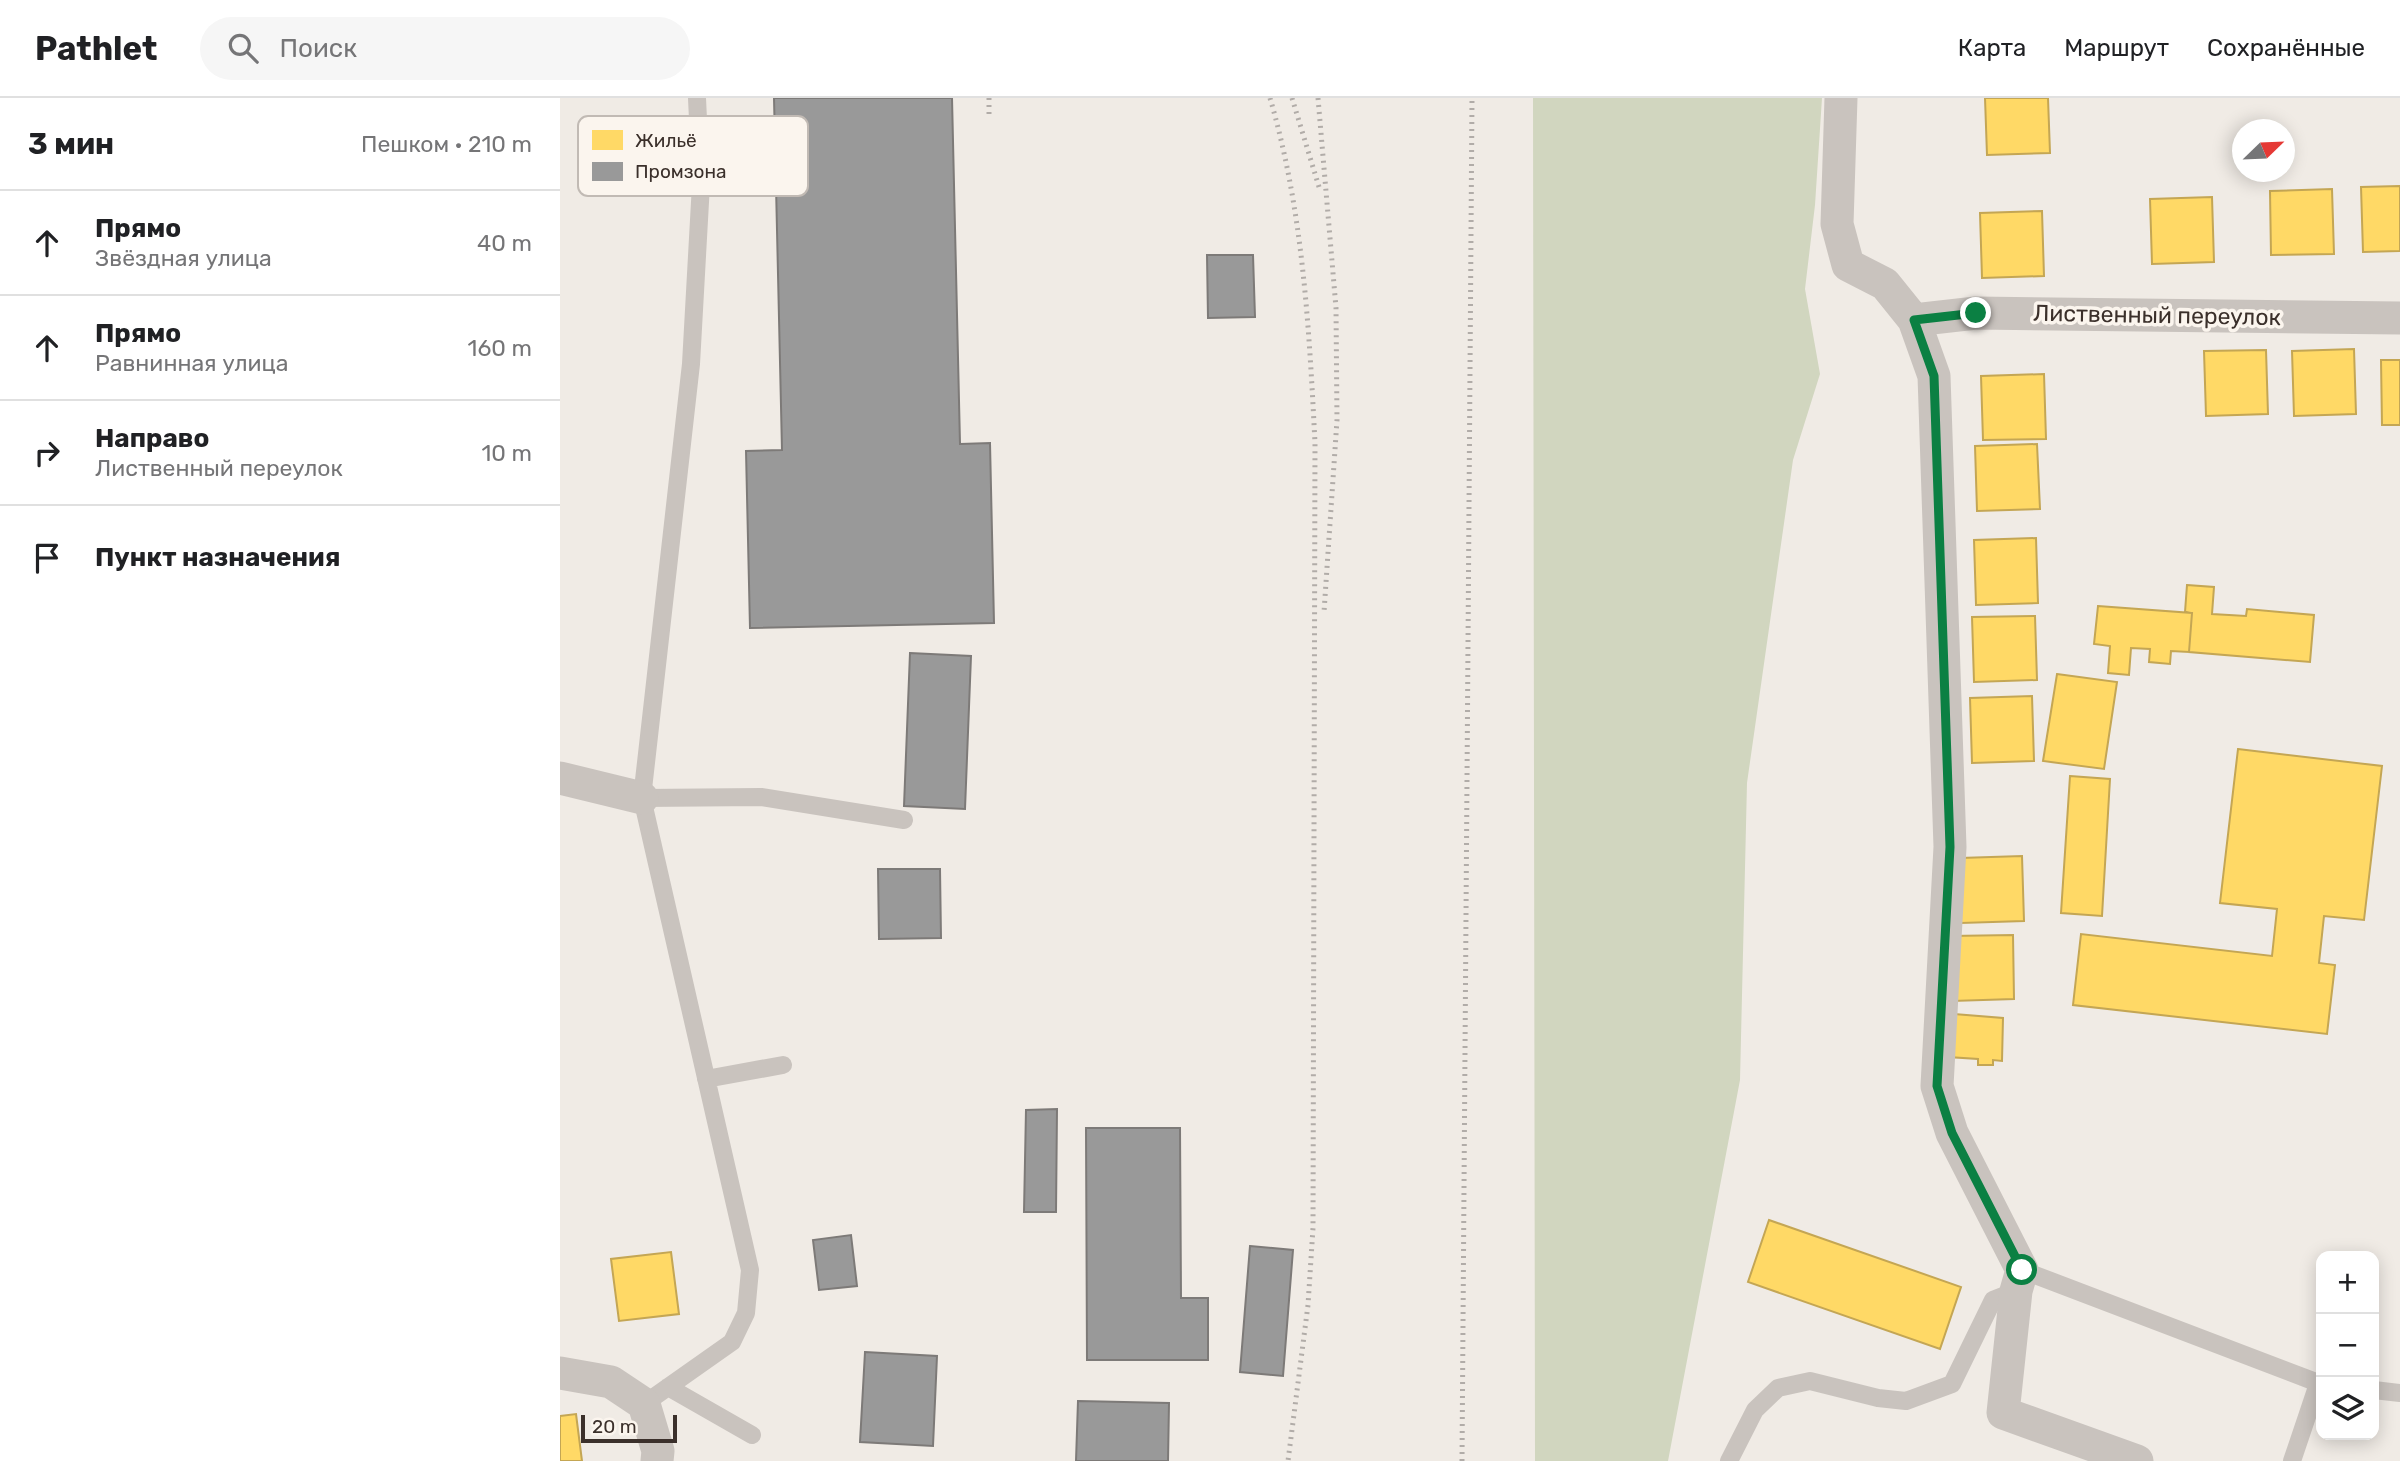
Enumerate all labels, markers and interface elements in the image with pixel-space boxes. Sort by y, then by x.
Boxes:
search box [200,17,690,80]
text: Pathlet [35,29,158,68]
icon: search [224,29,262,67]
text: Поиск [280,33,357,64]
text: Карта [1958,34,2026,62]
text: Маршрут [2064,34,2169,62]
text: Сохранённые [2207,34,2365,62]
legend [578,116,808,196]
north arrow [2232,119,2295,182]
text: 3 мин [28,126,114,162]
text: Жильё [635,129,697,152]
text: Пешком · 210 m [361,130,532,158]
text: Промзона [635,160,726,183]
text: Прямо [95,213,181,244]
icon: ahead [28,224,66,262]
text: 40 m [477,229,532,257]
text: Звёздная улица [95,244,272,272]
route end [1960,297,1991,328]
street label: Лиственный переулок [2033,299,2281,331]
text: Прямо [95,318,181,349]
icon: ahead [28,329,66,367]
text: 160 m [468,334,532,362]
text: Равнинная улица [95,349,288,377]
text: Направо [95,423,209,454]
icon: right [28,434,66,472]
text: 10 m [481,439,532,467]
text: Лиственный переулок [95,454,343,482]
icon: arrive [28,539,66,577]
text: Пункт назначения [95,542,340,573]
map controls [2316,1251,2379,1440]
button: + [2316,1251,2379,1314]
route start [2006,1254,2037,1285]
button: − [2316,1314,2379,1377]
button: layers [2316,1377,2379,1440]
scale bar [581,1412,677,1444]
text: 20 m [592,1415,637,1438]

